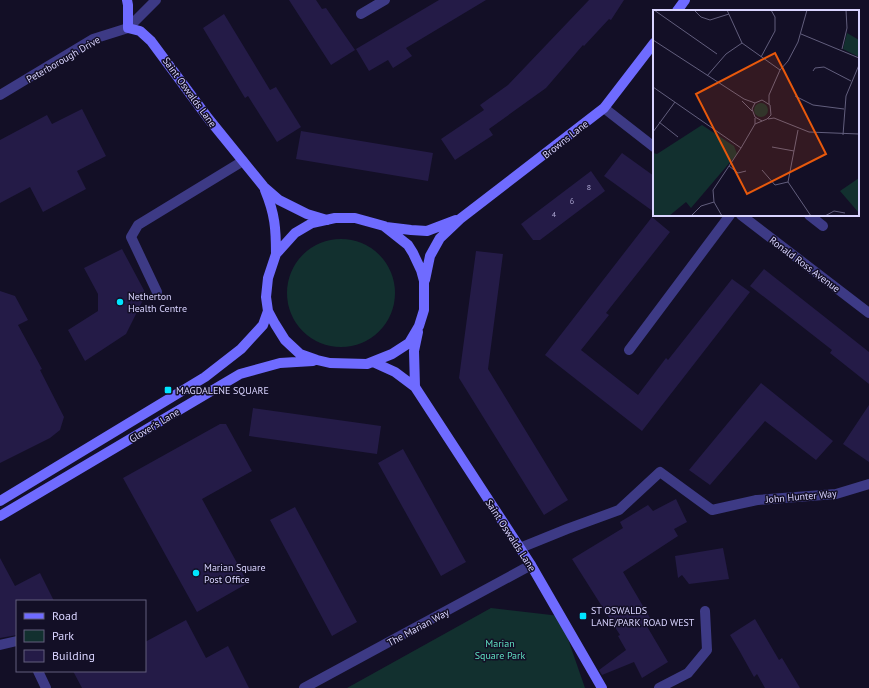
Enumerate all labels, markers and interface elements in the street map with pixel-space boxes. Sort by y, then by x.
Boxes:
inset map [653,10,859,216]
street label: Peterborough Drive [24,33,102,86]
street label: Saint Oswalds Lane [160,55,219,130]
street label: Browns Lane [540,117,591,161]
house number: 8 [587,182,591,192]
house number: 6 [570,196,574,206]
house number: 4 [552,209,557,219]
street label: Ronald Ross Avenue [767,234,843,295]
place label: Netherton Health Centre [128,290,187,315]
marker: Netherton Health Centre [115,297,125,307]
place label: MAGDALENE SQUARE [176,384,269,397]
marker: MAGDALENE SQUARE [163,385,173,395]
street label: Glover's Lane [127,405,182,446]
street label: John Hunter Way [764,487,837,506]
street label: Saint Oswalds Lane [482,497,539,574]
place label: Marian Square Post Office [204,561,266,586]
marker: Marian Square Post Office [191,568,201,578]
legend [16,600,146,672]
place label: ST OSWALDS LANE/PARK ROAD WEST [591,604,695,629]
street label: The Marian Way [385,606,452,649]
text: Road [52,608,77,623]
marker: ST OSWALDS LANE/PARK ROAD WEST [578,611,588,621]
text: Park [52,628,74,643]
park label: Marian Square Park [475,637,525,662]
text: Building [52,648,95,663]

